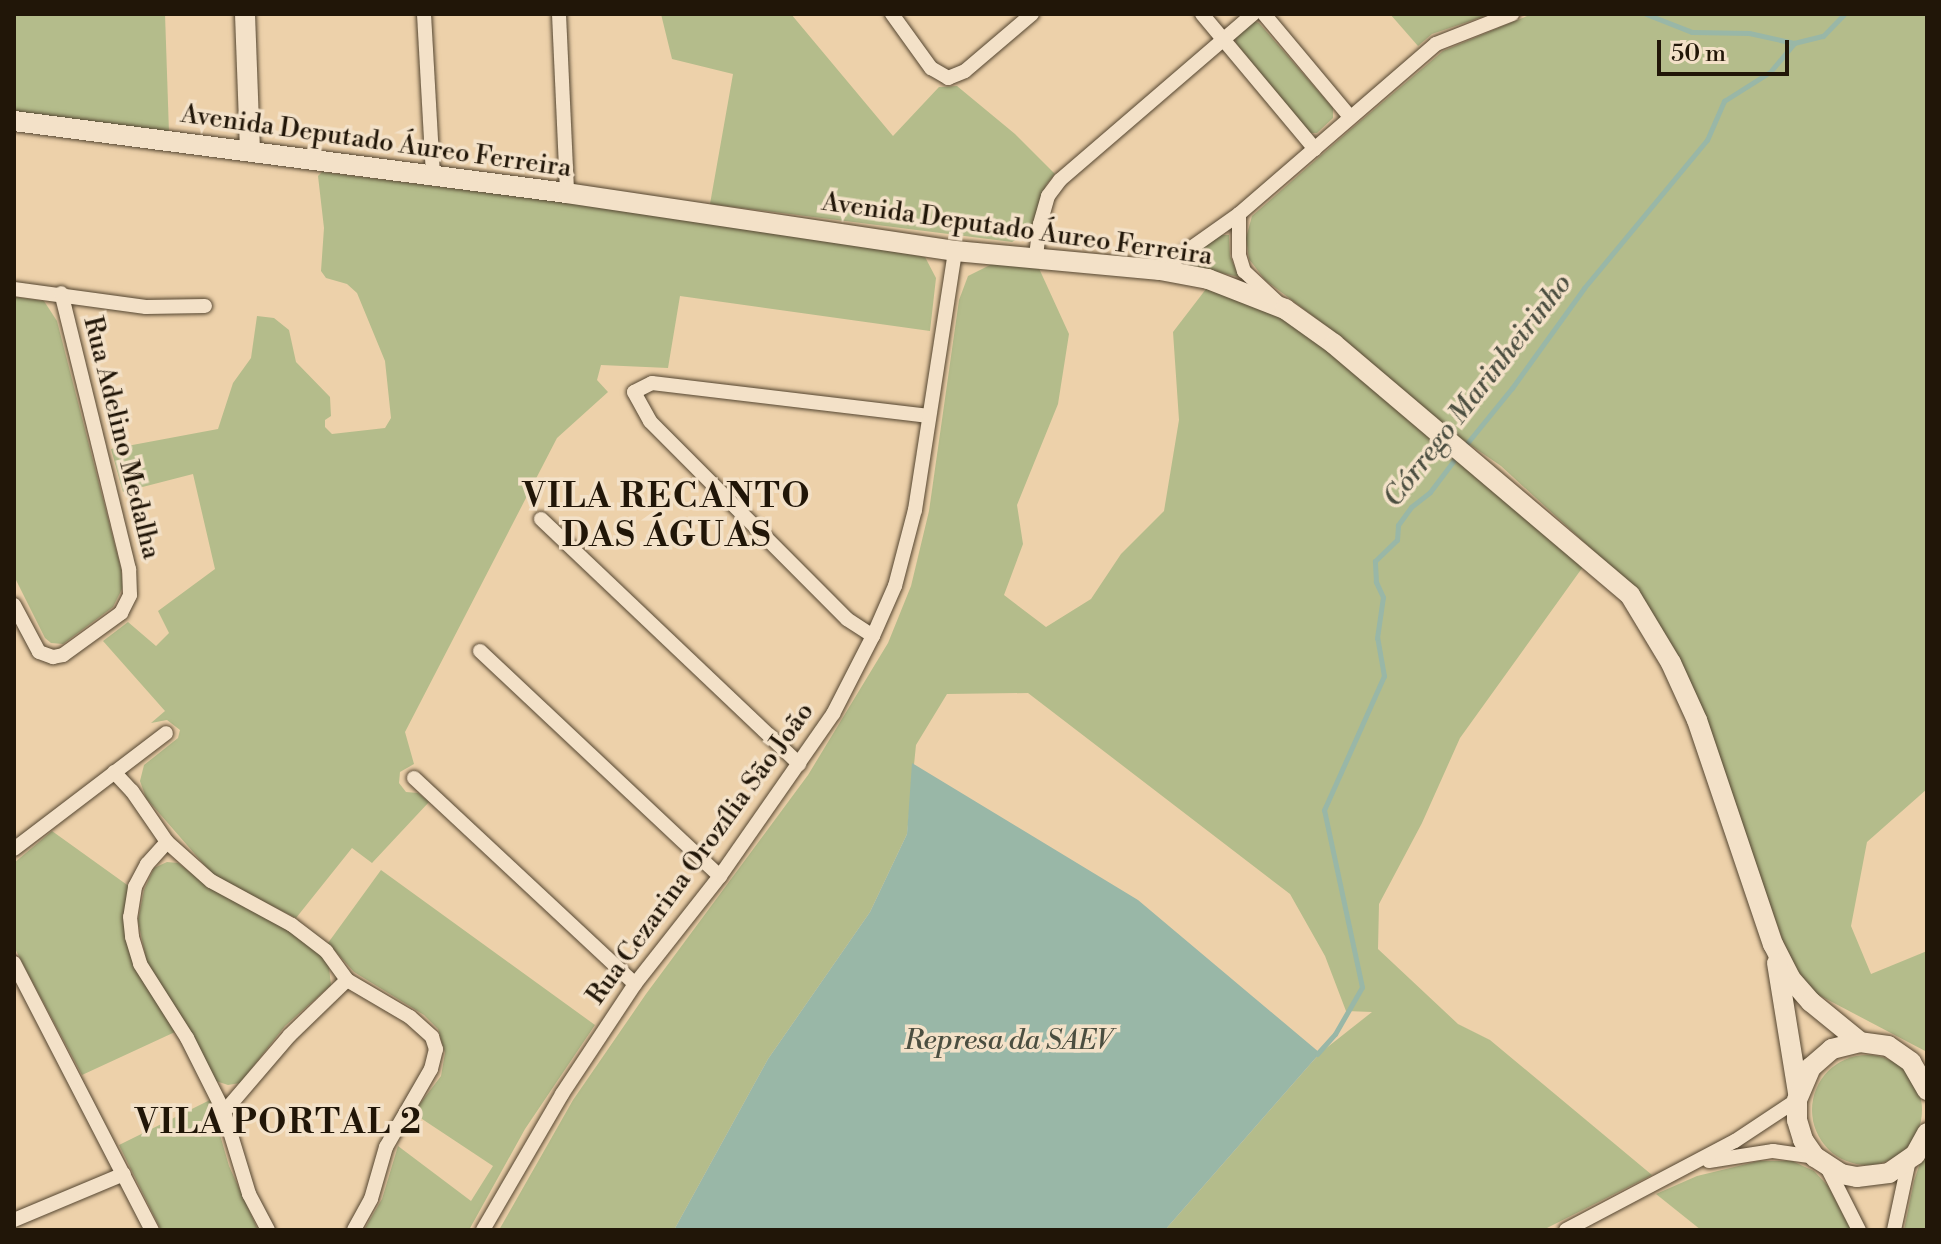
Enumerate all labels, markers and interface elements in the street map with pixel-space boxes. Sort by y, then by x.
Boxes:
scale bar [1661,24,1793,74]
text: 50 m [1671,39,1726,69]
street label: Avenida Deputado Áureo Ferreira [179,99,573,185]
street label: Avenida Deputado Áureo Ferreira [820,187,1214,273]
water label: Córrego Marinheirinho [1377,268,1579,514]
street label: Rua Adelino Medalha [76,314,166,562]
district label: VILA RECANTO DAS ÁGUAS [523,477,811,556]
street label: Rua Cezarina Orozília São João [581,697,821,1011]
water label: Represa da SAEV [904,1024,1112,1058]
district label: VILA PORTAL 2 [135,1104,423,1144]

